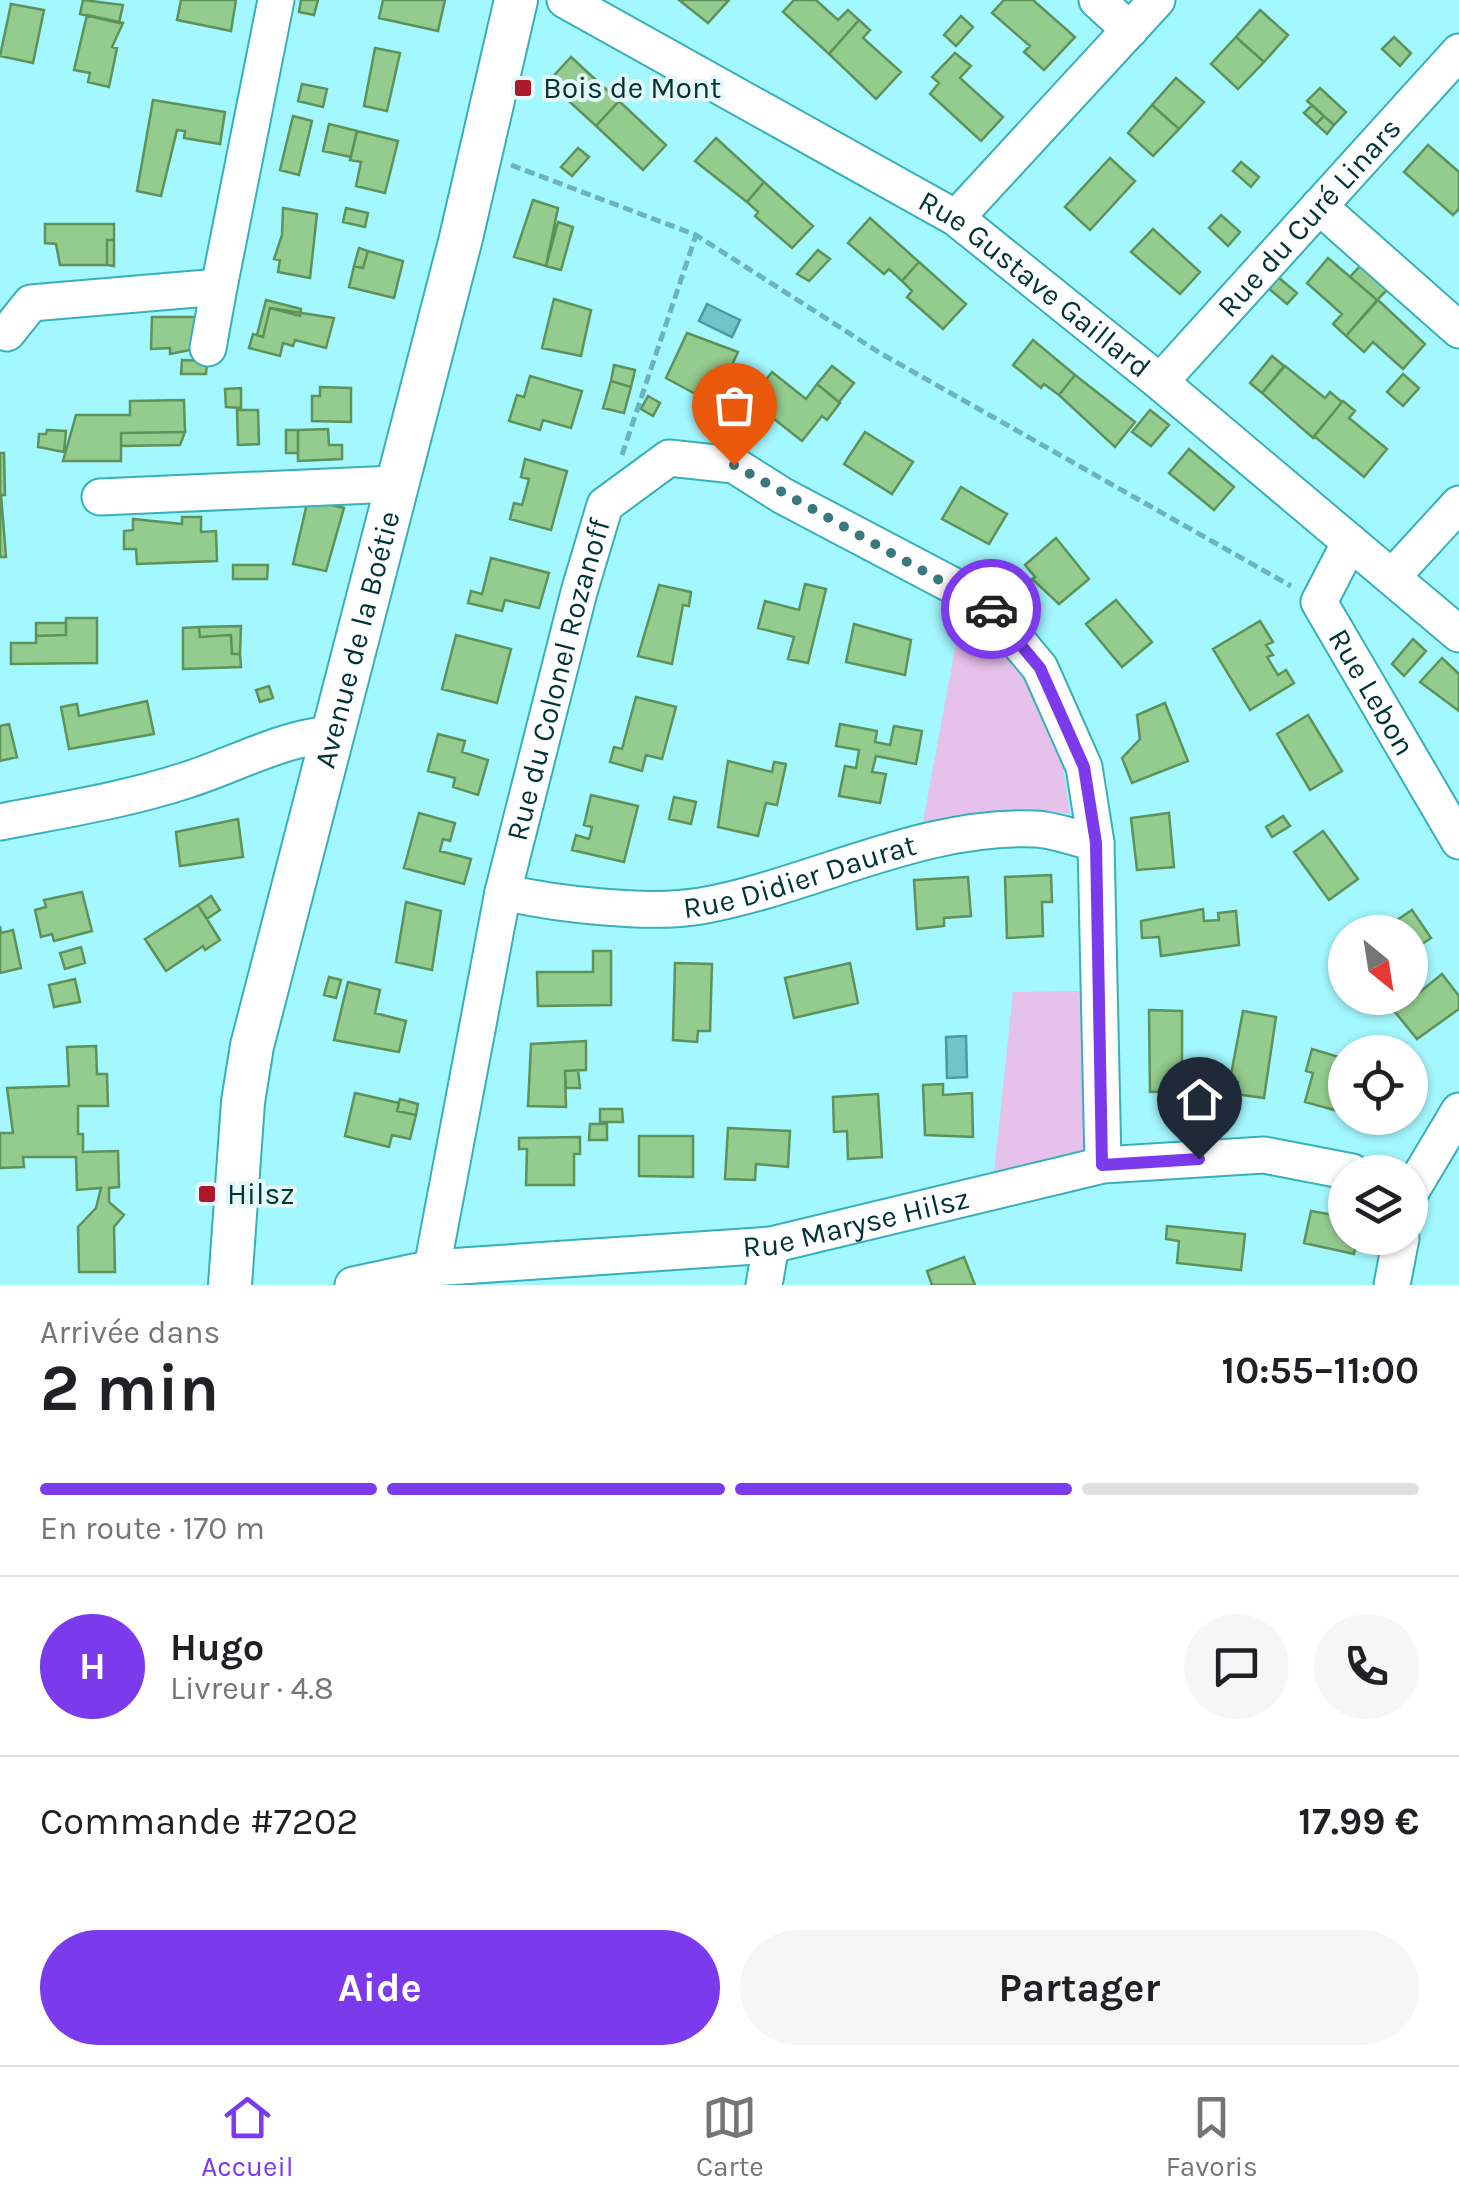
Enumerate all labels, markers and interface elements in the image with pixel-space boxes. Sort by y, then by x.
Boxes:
place label: Bois de Mont [543,70,721,106]
marker: Bois de Mont [512,77,534,99]
street label: Rue du Curé Linars [1210,110,1408,325]
street label: Rue Gustave Gaillard [912,183,1158,385]
pin [692,363,777,466]
icon: bag [707,378,762,433]
street label: Avenue de la Boétie [307,507,408,772]
street label: Rue du Colonel Rozanoff [499,514,618,844]
courier [941,559,1041,659]
icon: car [964,582,1019,637]
street label: Rue Lebon [1321,622,1423,762]
street label: Rue Didier Daurat [681,827,920,926]
north arrow [1328,915,1428,1015]
map controls [1328,915,1428,1255]
button: locate [1328,1035,1428,1135]
pin [1157,1057,1242,1160]
icon: home [1172,1072,1227,1127]
button: layers [1328,1155,1428,1255]
place label: Hilsz [227,1176,294,1212]
street label: Rue Maryse Hilsz [741,1180,973,1265]
marker: Hilsz [196,1183,218,1205]
text: Arrivée dans [40,1314,220,1351]
text: 10:55–11:00 [1222,1348,1419,1393]
text: 2 min [40,1350,219,1426]
text: En route · 170 m [40,1510,265,1547]
button: chat [1184,1614,1289,1719]
button: phone [1314,1614,1419,1719]
text: Hugo [170,1625,264,1670]
text: H [79,1644,106,1689]
text: Livreur · 4.8 [170,1670,334,1707]
text: Commande #7202 [40,1799,358,1844]
text: 17.99 € [1298,1799,1419,1844]
button: Aide [40,1930,720,2045]
button: Partager [740,1930,1419,2045]
tab: Accueil [201,2090,294,2183]
tab: Carte [696,2090,764,2183]
tab: Favoris [1166,2090,1258,2183]

